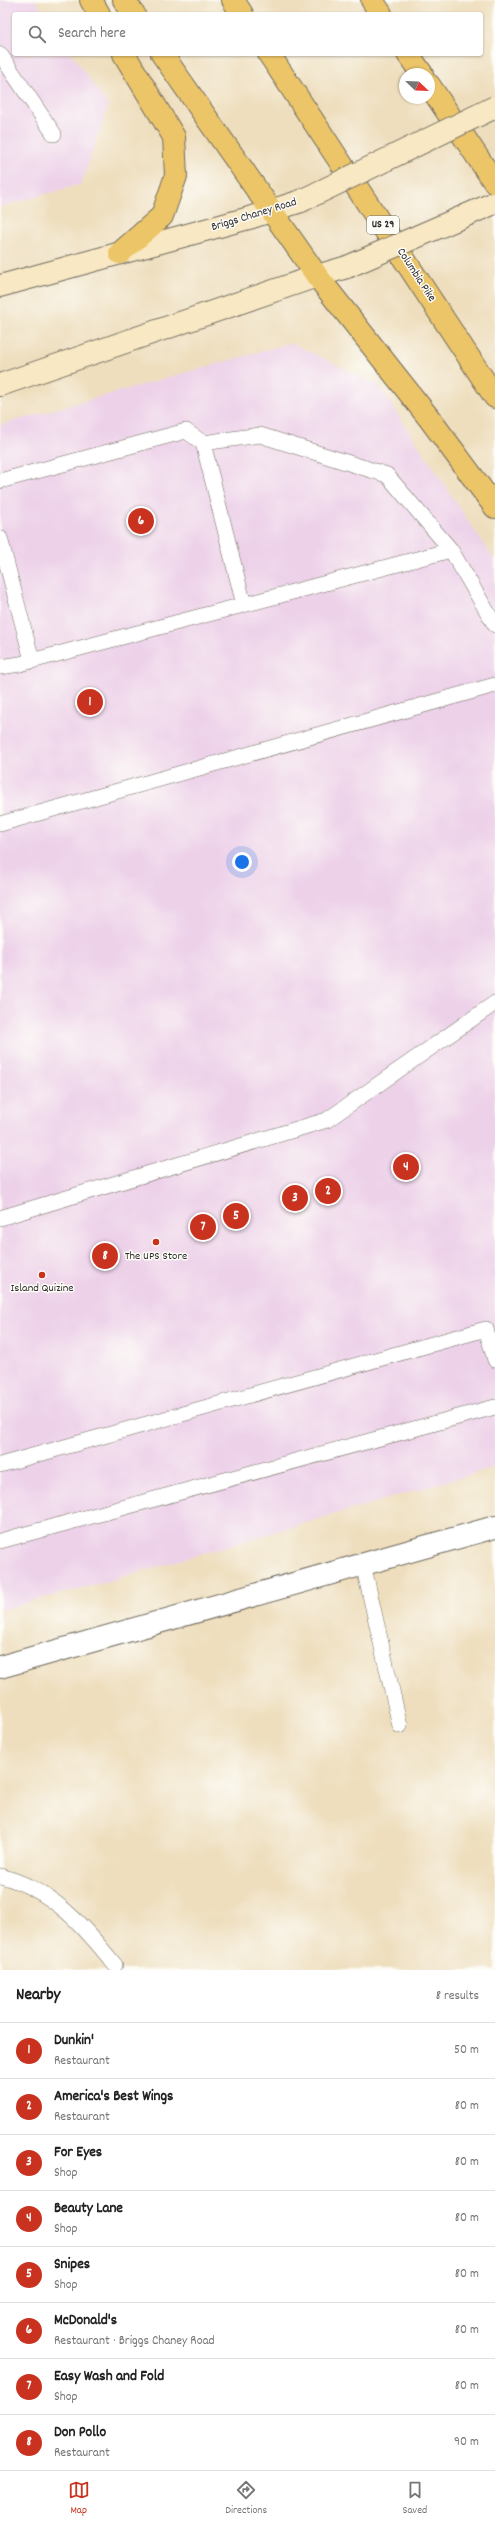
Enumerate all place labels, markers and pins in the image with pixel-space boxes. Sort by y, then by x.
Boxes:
pin: 6 [128,506,154,536]
pin: 1 [77,687,103,717]
pin: 4 [393,1152,419,1182]
pin: 2 [315,1176,341,1206]
pin: 3 [282,1183,308,1213]
pin: 5 [223,1201,249,1231]
pin: 7 [190,1212,216,1242]
marker: The UPS Store [151,1237,161,1247]
pin: 8 [92,1241,118,1271]
place label: The UPS Store [125,1248,187,1265]
marker: Island Quizine [37,1270,47,1280]
place label: Island Quizine [10,1280,74,1297]

